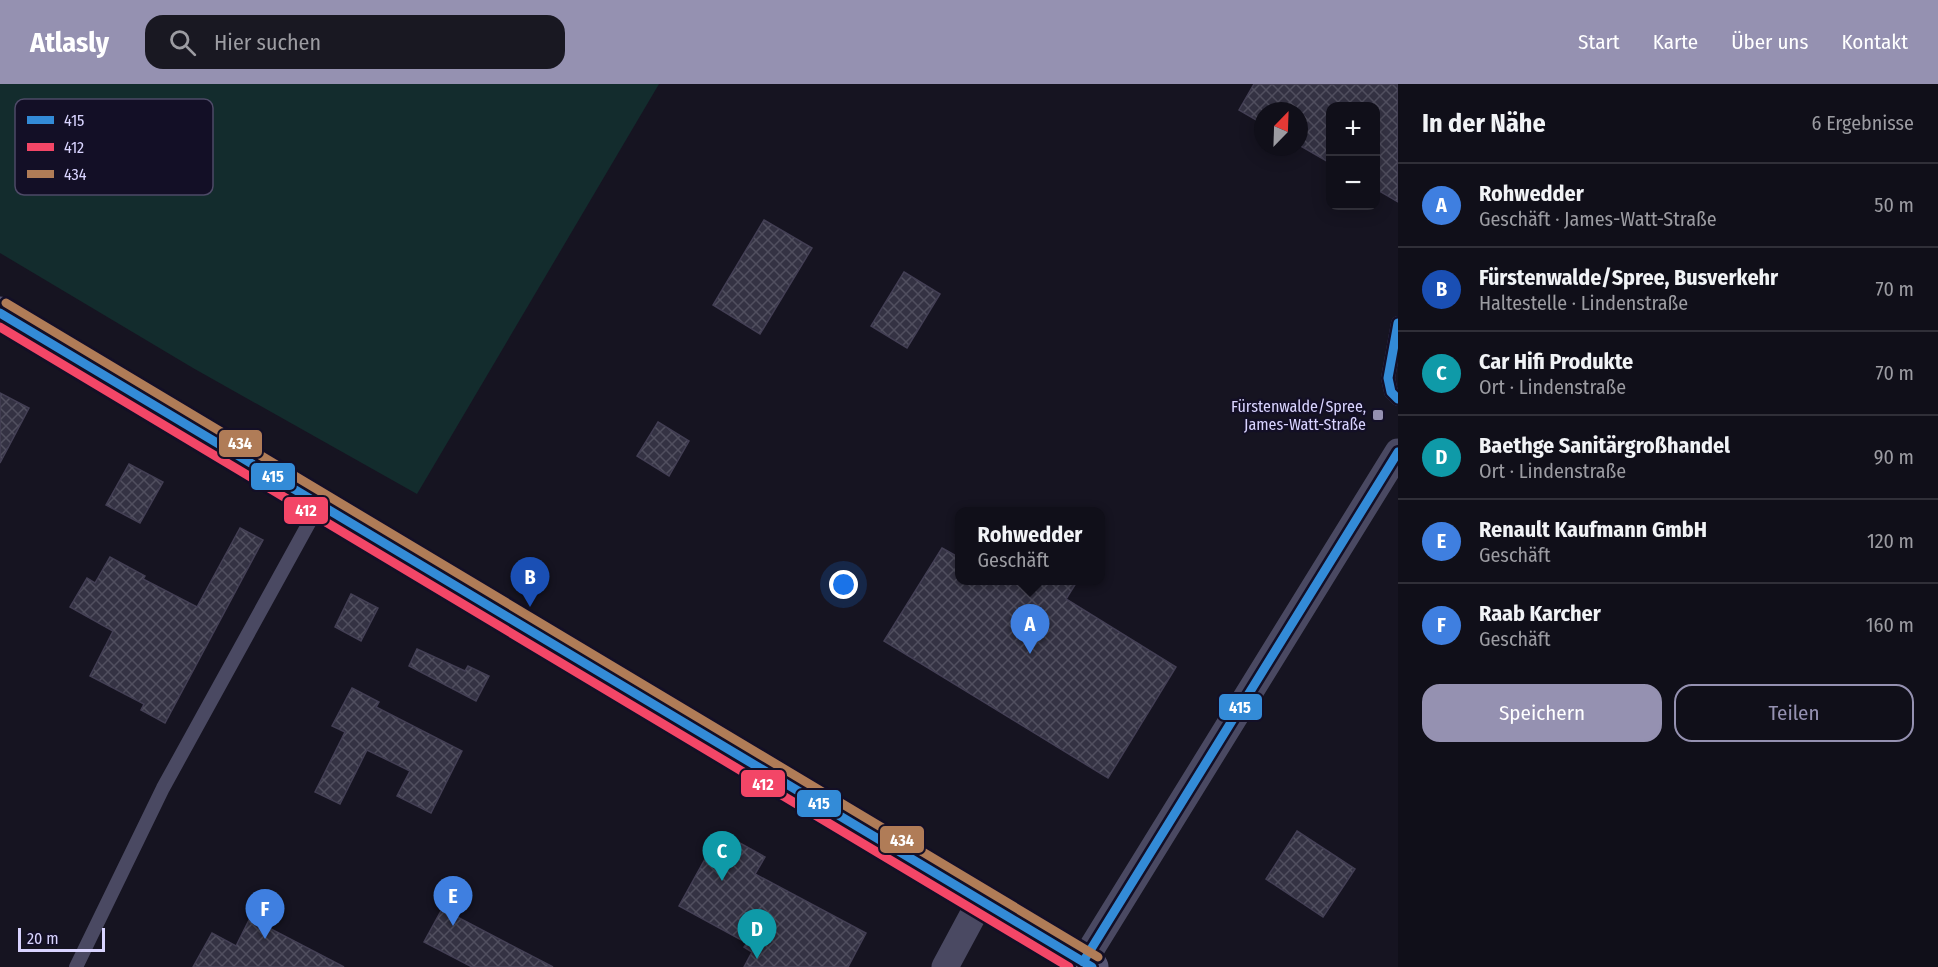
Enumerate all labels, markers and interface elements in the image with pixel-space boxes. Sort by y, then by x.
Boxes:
search box [145,15,565,69]
text: Atlasly [30,26,109,59]
icon: search [166,26,199,59]
text: Hier suchen [214,29,321,56]
text: Start [1578,29,1620,55]
text: Karte [1653,29,1698,55]
text: Über uns [1731,29,1808,55]
text: Kontakt [1841,29,1908,55]
legend [15,99,213,195]
north arrow [1254,102,1308,156]
map controls [1326,102,1380,210]
button: + [1326,102,1380,156]
text: In der Nähe [1422,108,1546,139]
text: 415 [64,111,84,130]
text: 6 Ergebnisse [1812,111,1914,135]
text: 412 [64,138,84,157]
button: − [1326,156,1380,210]
text: 434 [64,165,87,184]
text: Rohwedder [1479,180,1584,207]
text: A [1436,193,1447,217]
text: 50 m [1874,193,1914,217]
text: Geschäft · James-Watt-Straße [1479,207,1717,231]
text: Fürstenwalde/Spree, Busverkehr [1479,264,1778,291]
text: B [1436,277,1447,301]
text: 70 m [1876,277,1914,301]
text: Haltestelle · Lindenstraße [1479,291,1688,315]
text: Car Hifi Produkte [1479,348,1633,375]
text: C [1436,361,1447,385]
text: 70 m [1876,361,1914,385]
text: Ort · Lindenstraße [1479,375,1626,399]
place label: Fürstenwalde/Spree, James-Watt-Straße [1231,397,1366,434]
marker: Fürstenwalde/Spree, James-Watt-Straße [1371,408,1385,422]
line badge: 434 [218,429,263,458]
text: Baethge Sanitärgroßhandel [1479,432,1730,459]
text: 434 [228,434,252,453]
text: D [1436,445,1447,469]
text: 90 m [1874,445,1914,469]
text: Ort · Lindenstraße [1479,459,1626,483]
line badge: 415 [250,462,296,491]
text: 415 [262,467,284,486]
line badge: 412 [283,496,329,525]
text: 412 [295,501,317,520]
popup [955,507,1105,585]
text: Renault Kaufmann GmbH [1479,516,1707,543]
text: Rohwedder [978,521,1082,548]
text: E [1437,529,1446,553]
text: 120 m [1867,529,1914,553]
text: Geschäft [1479,543,1550,567]
text: Geschäft [978,548,1049,572]
pin: B [510,558,550,607]
your location [829,570,858,599]
text: Raab Karcher [1479,600,1601,627]
pin: A [1010,604,1050,654]
text: F [1437,613,1446,637]
text: 160 m [1866,613,1914,637]
text: Geschäft [1479,627,1550,651]
button: Speichern [1422,684,1662,742]
button: Teilen [1674,684,1914,742]
line badge: 415 [1218,693,1263,721]
text: 415 [1229,698,1251,717]
line badge: 412 [740,769,786,798]
text: 412 [752,775,774,794]
line badge: 415 [796,789,842,818]
text: 415 [808,794,830,813]
line badge: 434 [879,825,925,854]
text: 434 [890,831,914,850]
pin: C [702,832,742,881]
pin: E [434,876,472,926]
pin: F [246,890,284,939]
pin: D [738,910,777,959]
scale bar [18,925,105,952]
text: 20 m [27,929,58,948]

